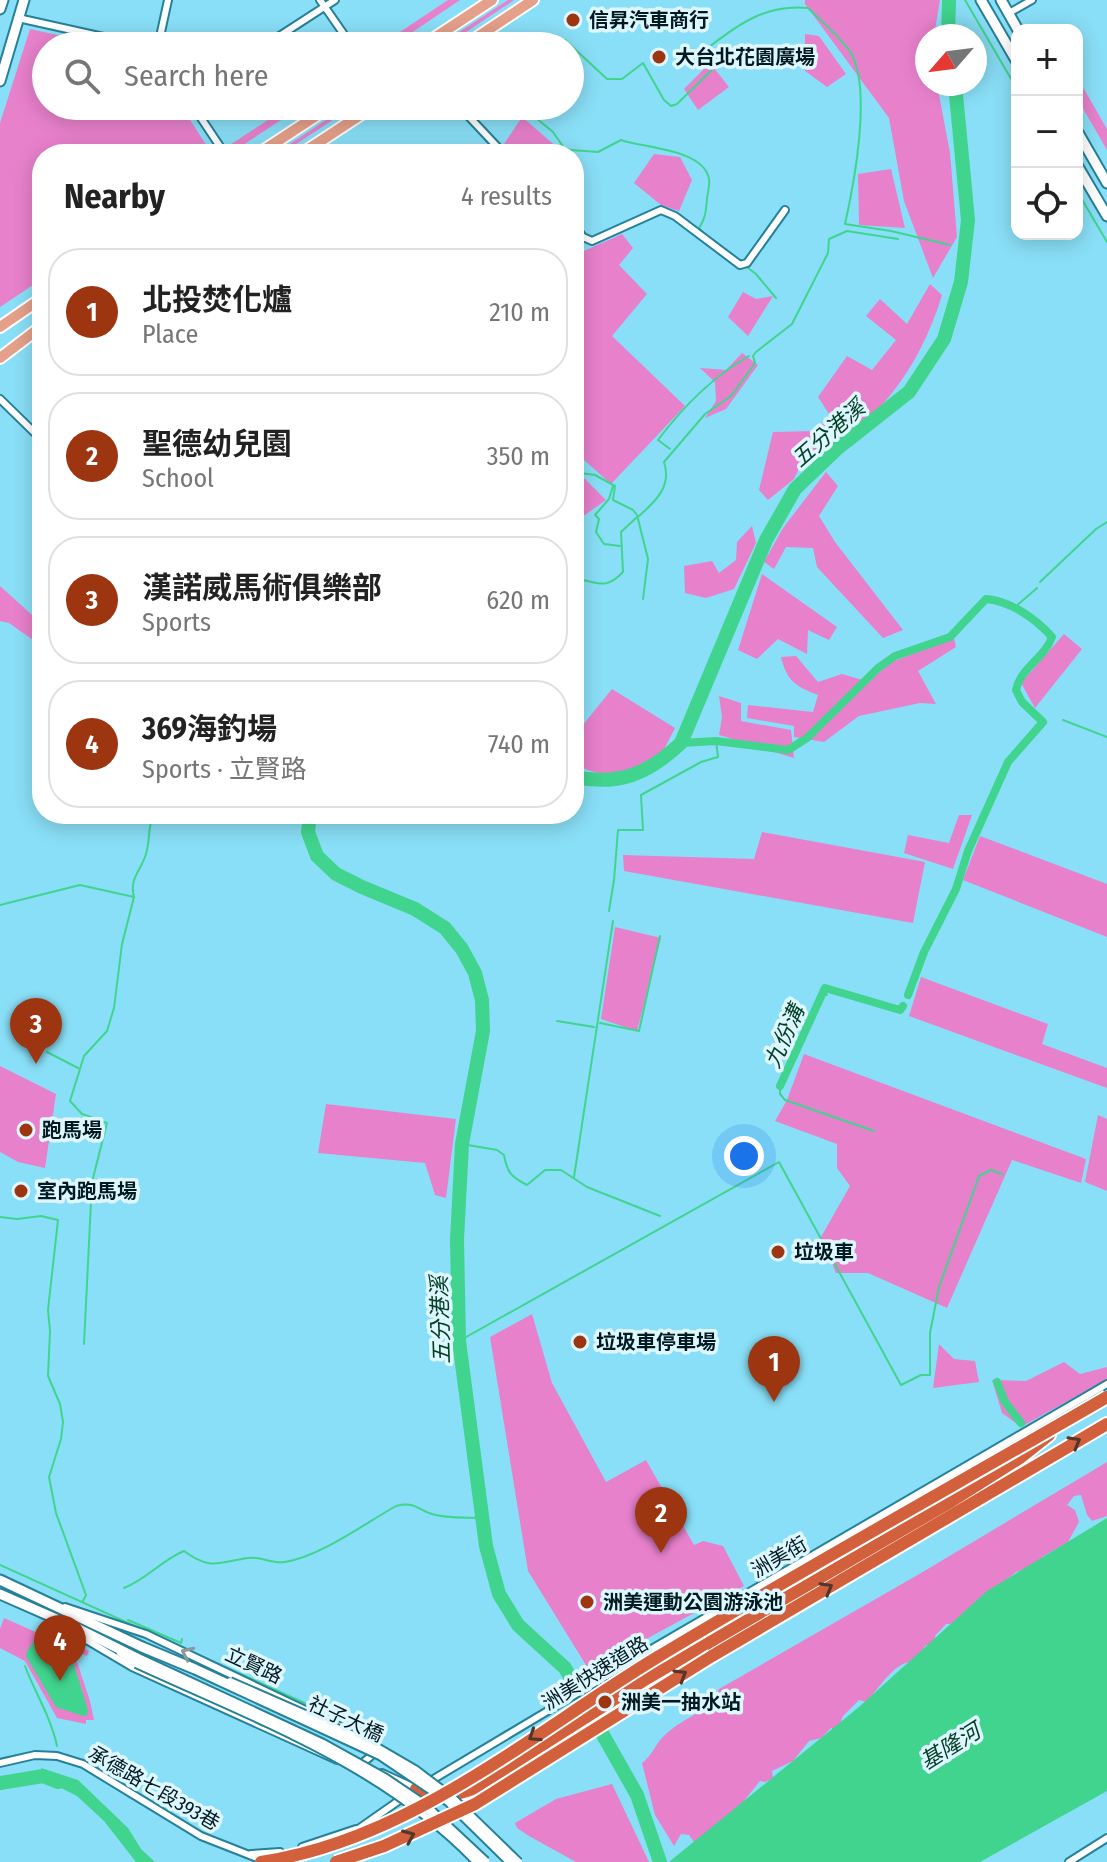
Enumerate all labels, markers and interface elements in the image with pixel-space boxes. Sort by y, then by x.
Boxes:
place label: 信昇汽車商行 [589,8,709,32]
marker: 信昇汽車商行 [564,11,582,29]
north arrow [915,24,987,96]
map controls [1011,24,1083,240]
button: + [1011,24,1083,96]
search box [32,32,584,120]
place label: 大台北花園廣場 [675,45,815,69]
marker: 大台北花園廣場 [650,48,668,66]
icon: search [60,54,104,98]
text: Search here [124,58,269,94]
button: − [1011,96,1083,168]
button: locate [1011,168,1083,240]
text: Nearby [64,176,165,217]
text: 4 results [461,181,552,212]
text: 北投焚化爐 [142,282,292,318]
text: 1 [87,297,98,328]
text: 210 m [489,297,550,328]
text: Place [142,319,198,350]
water label: 五分港溪 [786,392,873,472]
text: 聖德幼兒園 [142,426,292,462]
text: 2 [86,441,98,472]
text: 350 m [487,441,550,472]
text: School [142,463,214,494]
text: 漢諾威馬術俱樂部 [142,570,382,606]
text: 3 [86,585,98,616]
text: 620 m [486,585,550,616]
text: Sports [142,607,211,638]
text: 369海釣場 [142,711,277,747]
text: 4 [85,729,99,760]
text: 740 m [488,729,550,760]
text: Sports · 立賢路 [142,754,307,785]
pin: 3 [10,998,62,1064]
water label: 九份溝 [759,998,811,1072]
place label: 跑馬場 [42,1118,102,1142]
marker: 跑馬場 [17,1121,35,1139]
your location [724,1136,764,1176]
place label: 室內跑馬場 [37,1179,137,1203]
marker: 室內跑馬場 [12,1182,30,1200]
place label: 垃圾車 [794,1240,854,1264]
marker: 垃圾車 [769,1243,787,1261]
water label: 五分港溪 [425,1273,456,1364]
place label: 垃圾車停車場 [596,1330,716,1354]
marker: 垃圾車停車場 [571,1333,589,1351]
pin: 1 [748,1336,800,1402]
one-way arrow [1067,1436,1081,1452]
pin: 2 [635,1487,687,1553]
street label: 洲美街 [747,1532,811,1582]
one-way arrow [818,1582,833,1598]
place label: 洲美運動公園游泳池 [603,1590,783,1614]
marker: 洲美運動公園游泳池 [578,1593,596,1611]
pin: 4 [34,1615,86,1681]
street label: 洲美快速道路 [538,1631,652,1715]
street label: 立賢路 [222,1641,286,1689]
one-way arrow [180,1647,195,1663]
one-way arrow [672,1669,687,1685]
place label: 洲美一抽水站 [621,1690,741,1714]
street label: 社子大橋 [305,1691,387,1747]
marker: 洲美一抽水站 [596,1693,614,1711]
water label: 基隆河 [915,1715,989,1775]
one-way arrow [528,1727,543,1742]
street label: 承德路七段393巷 [84,1741,224,1835]
one-way arrow [401,1829,415,1845]

